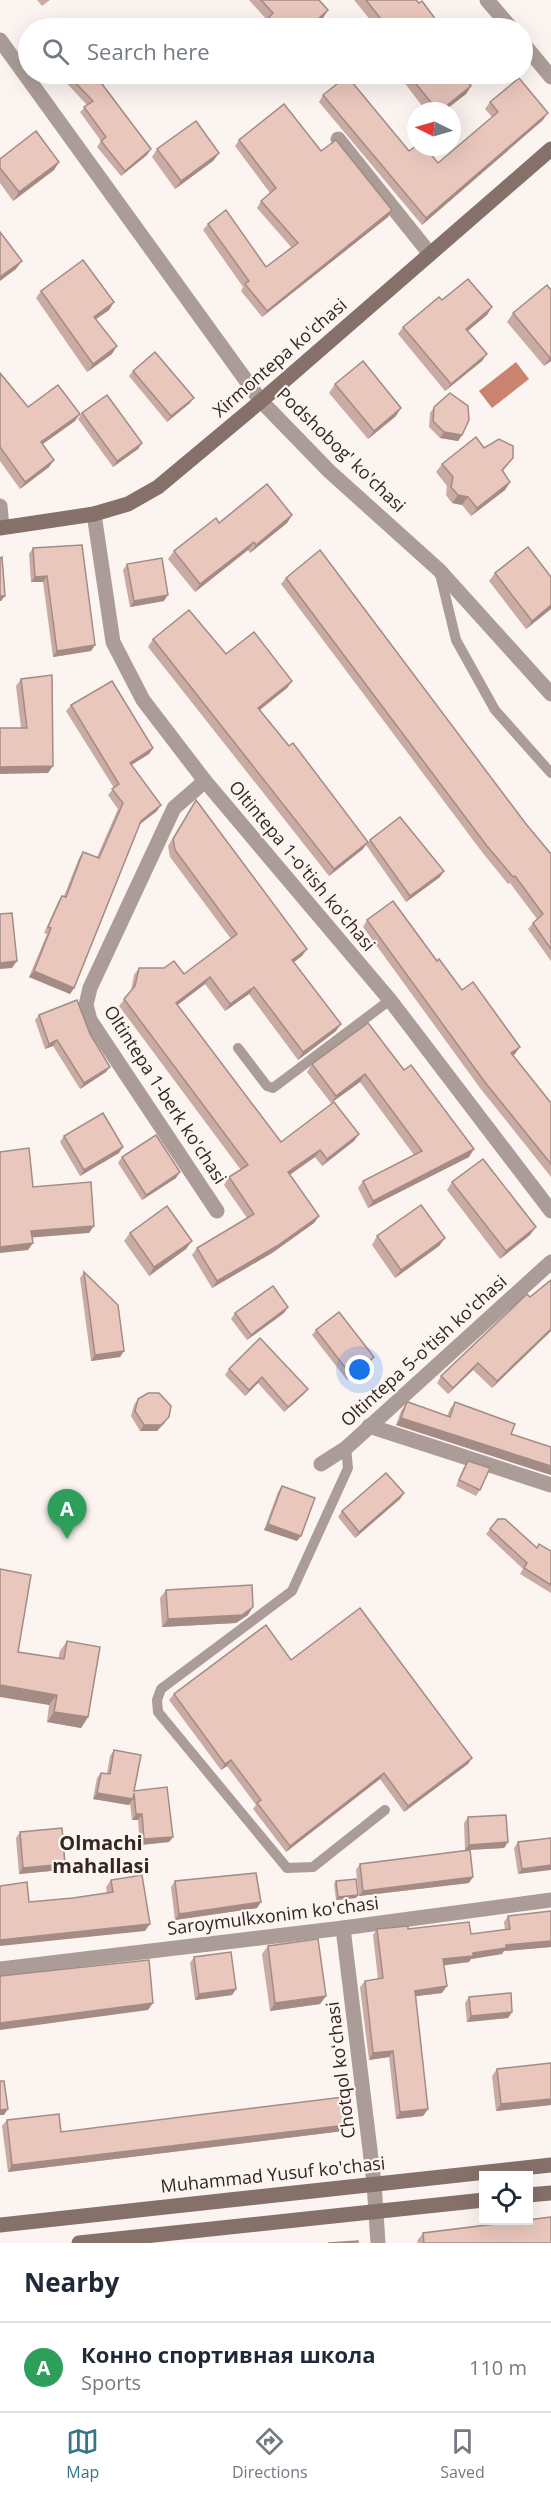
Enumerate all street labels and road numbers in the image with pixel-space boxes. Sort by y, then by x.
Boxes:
street label: Xirmontepa ko'chasi [207,292,351,422]
street label: Podshobog' ko'chasi [272,381,411,517]
street label: Oltintepa 1-o'tish ko'chasi [224,775,381,956]
street label: Oltintepa 1-berk ko'chasi [99,1001,233,1188]
street label: Oltintepa 5-o'tish ko'chasi [335,1269,512,1431]
street label: Saroymulkxonim ko'chasi [166,1890,380,1940]
street label: Chotqol koʻchasi [320,2000,360,2140]
street label: Muhammad Yusuf ko'chasi [159,2150,386,2198]

